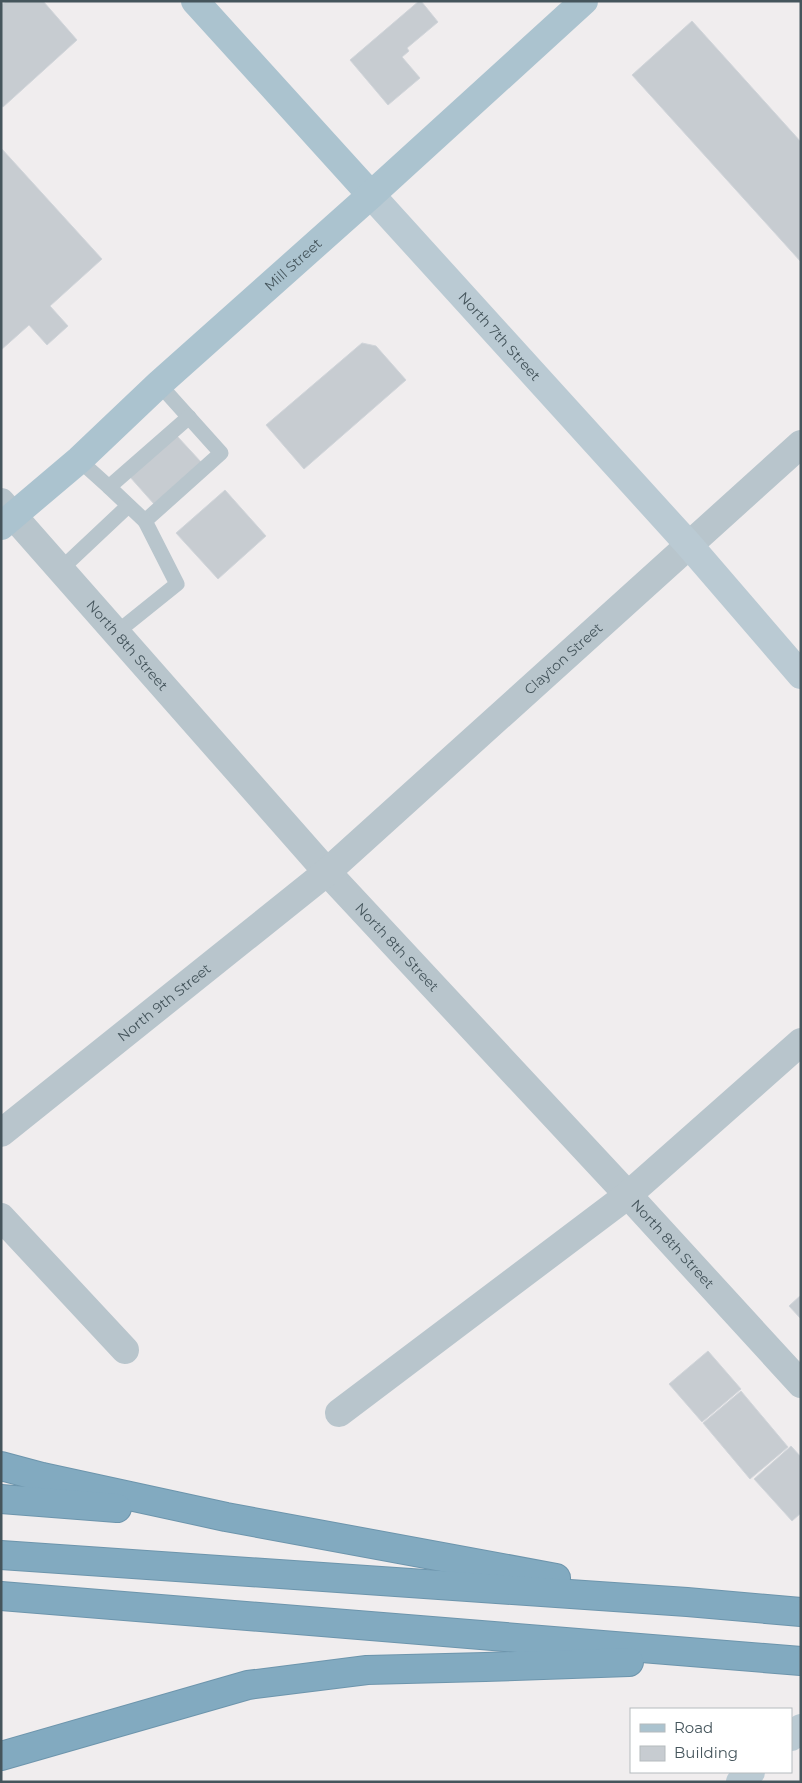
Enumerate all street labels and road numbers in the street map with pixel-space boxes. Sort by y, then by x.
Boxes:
street label: Mill Street [261,234,326,295]
street label: North 7th Street [454,288,545,385]
street label: North 8th Street [83,596,172,695]
street label: Clayton Street [520,619,606,699]
street label: North 8th Street [351,899,443,996]
street label: North 9th Street [114,959,215,1045]
street label: North 8th Street [627,1195,718,1293]

